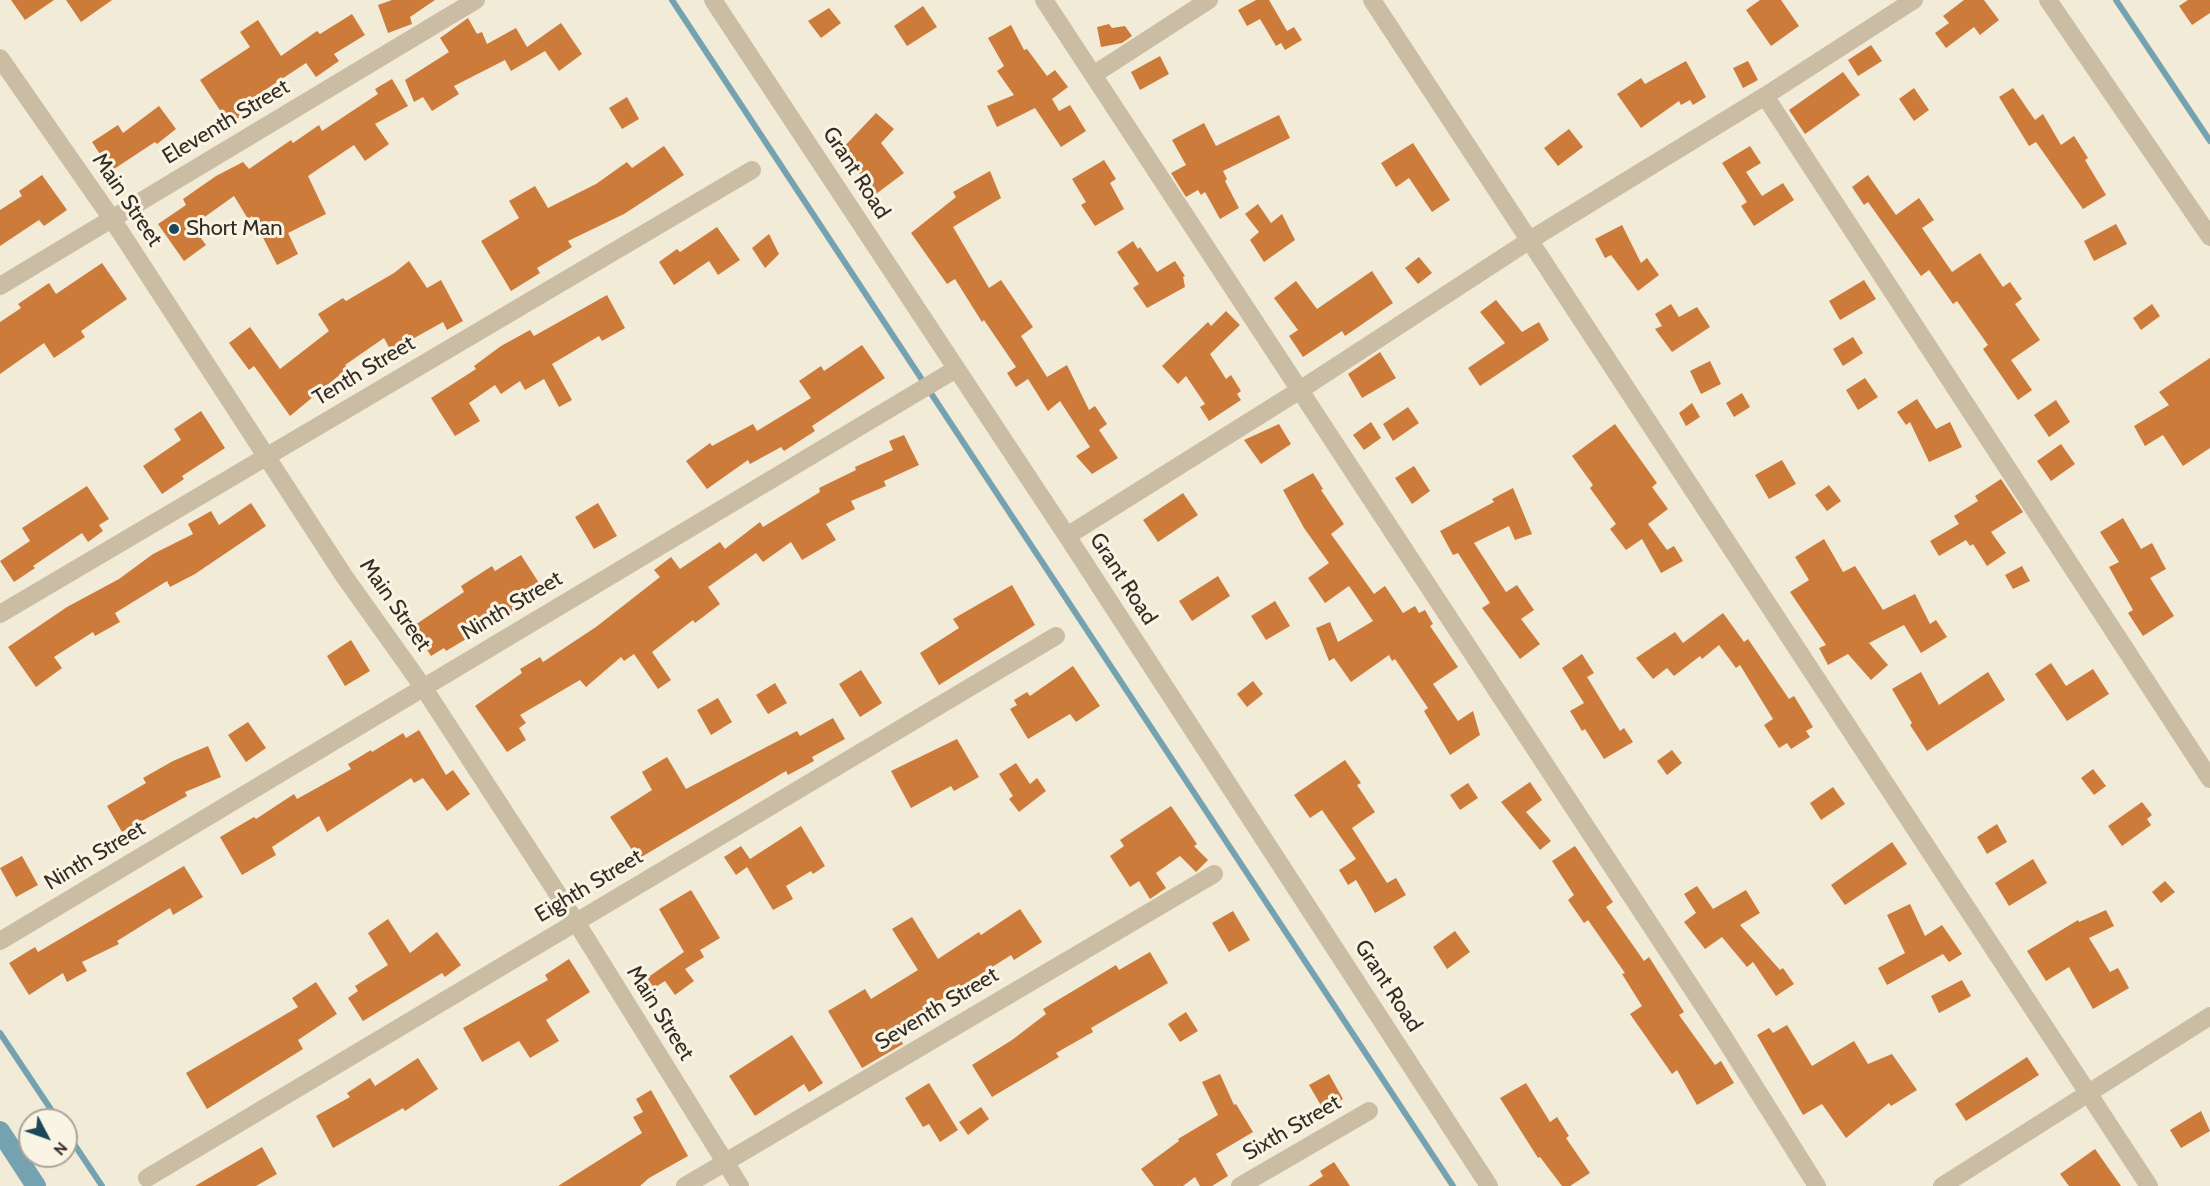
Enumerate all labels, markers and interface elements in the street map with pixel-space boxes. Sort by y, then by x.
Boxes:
street label: Eleventh Street [158,74,294,170]
street label: Grant Road [817,122,895,224]
street label: Main Street [86,148,168,252]
place label: Short Man [186,216,283,242]
marker: Short Man [167,222,181,236]
street label: Tenth Street [308,330,420,412]
street label: Grant Road [1084,528,1162,630]
street label: Main Street [354,554,436,656]
street label: Ninth Street [457,566,567,646]
street label: Ninth Street [40,816,150,896]
street label: Eighth Street [530,844,648,928]
street label: Grant Road [1349,935,1427,1037]
street label: Main Street [621,961,699,1065]
street label: Seventh Street [871,962,1003,1056]
street label: Sixth Street [1238,1089,1346,1167]
north arrow [18,1108,78,1168]
text: N [50,1138,71,1159]

